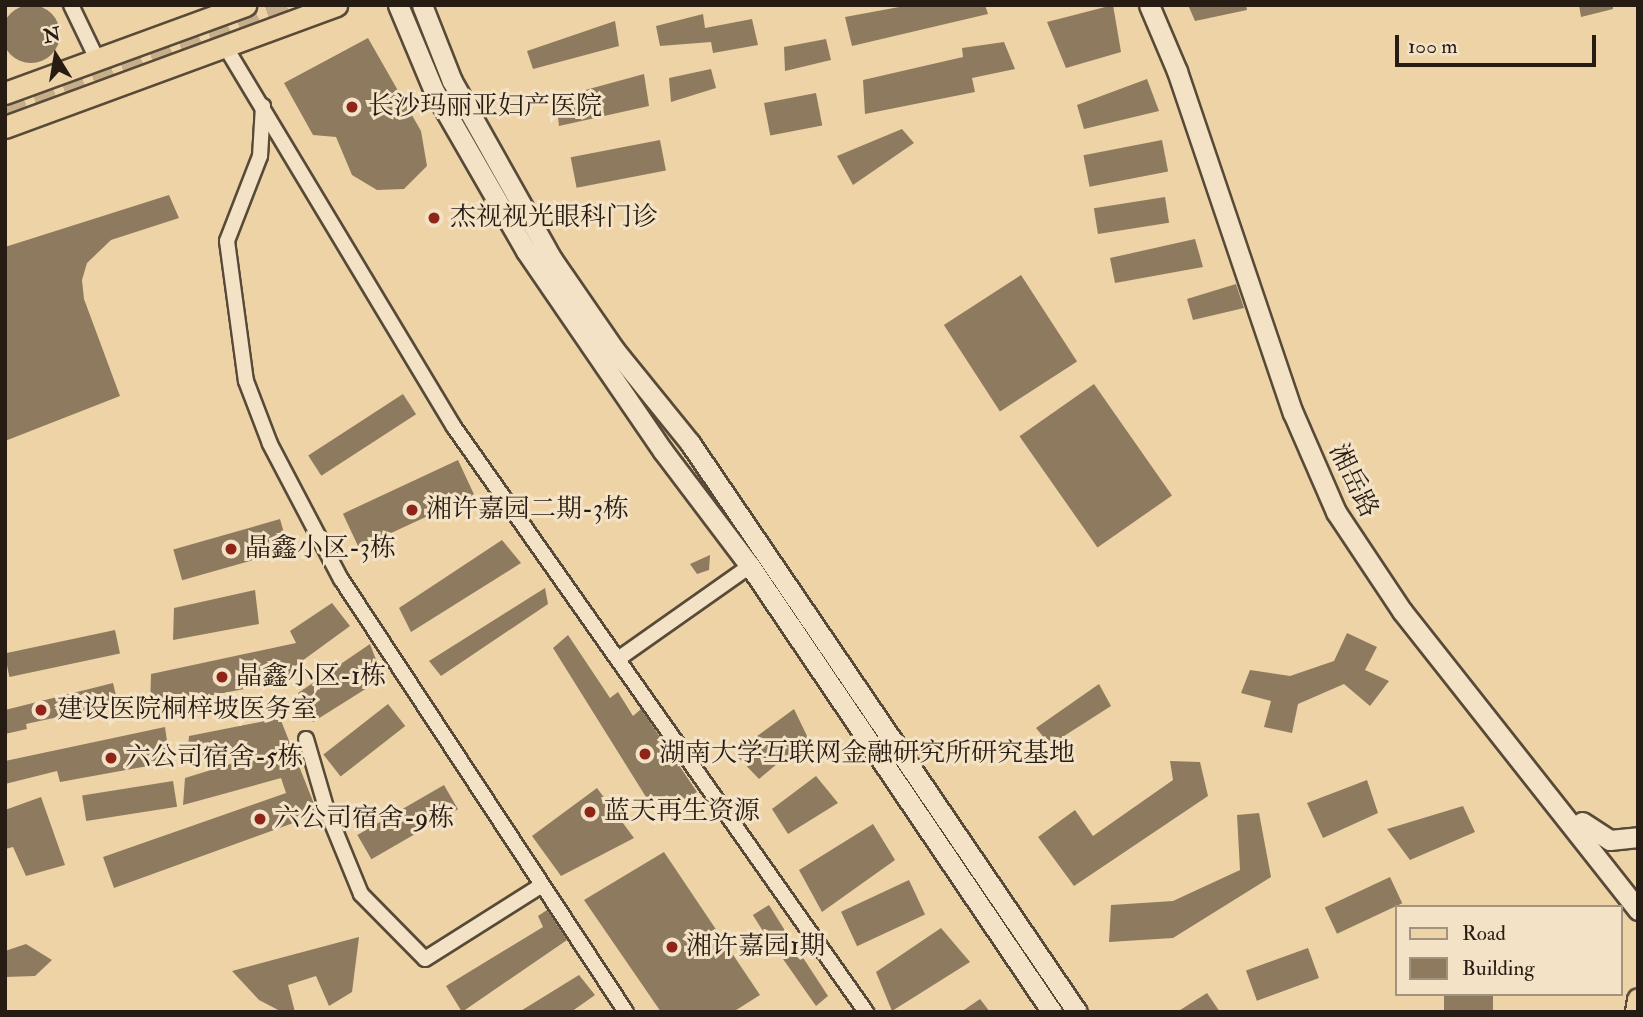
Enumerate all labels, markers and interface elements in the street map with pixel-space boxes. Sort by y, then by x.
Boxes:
north arrow [21,21,91,91]
scale bar [1398,21,1599,65]
text: N [41,22,63,49]
text: 100 m [1408,33,1458,60]
place label: 长沙玛丽亚妇产医院 [368,91,602,123]
marker: 长沙玛丽亚妇产医院 [342,97,362,117]
place label: 杰视视光眼科门诊 [450,202,658,234]
marker: 杰视视光眼科门诊 [424,208,444,228]
street label: 湘岳路 [1322,439,1384,523]
place label: 湘许嘉园二期-3栋 [426,494,629,526]
marker: 湘许嘉园二期-3栋 [404,502,420,518]
place label: 晶鑫小区-3栋 [245,533,396,565]
marker: 晶鑫小区-3栋 [223,541,239,557]
place label: 晶鑫小区-1栋 [236,661,386,693]
marker: 晶鑫小区-1栋 [214,669,230,685]
place label: 建设医院桐梓坡医务室 [57,694,317,726]
marker: 建设医院桐梓坡医务室 [31,700,51,720]
place label: 湖南大学互联网金融研究所研究基地 [659,738,1075,770]
place label: 六公司宿舍-5栋 [125,742,303,774]
marker: 湖南大学互联网金融研究所研究基地 [637,746,653,762]
marker: 六公司宿舍-5栋 [103,750,119,766]
place label: 蓝天再生资源 [604,796,760,828]
place label: 六公司宿舍-9栋 [274,803,454,835]
marker: 蓝天再生资源 [582,804,598,820]
marker: 六公司宿舍-9栋 [252,811,268,827]
legend [1394,905,1622,996]
text: Road [1462,920,1506,947]
place label: 湘许嘉园1期 [686,931,825,963]
marker: 湘许嘉园1期 [664,939,680,955]
text: Building [1462,955,1535,982]

